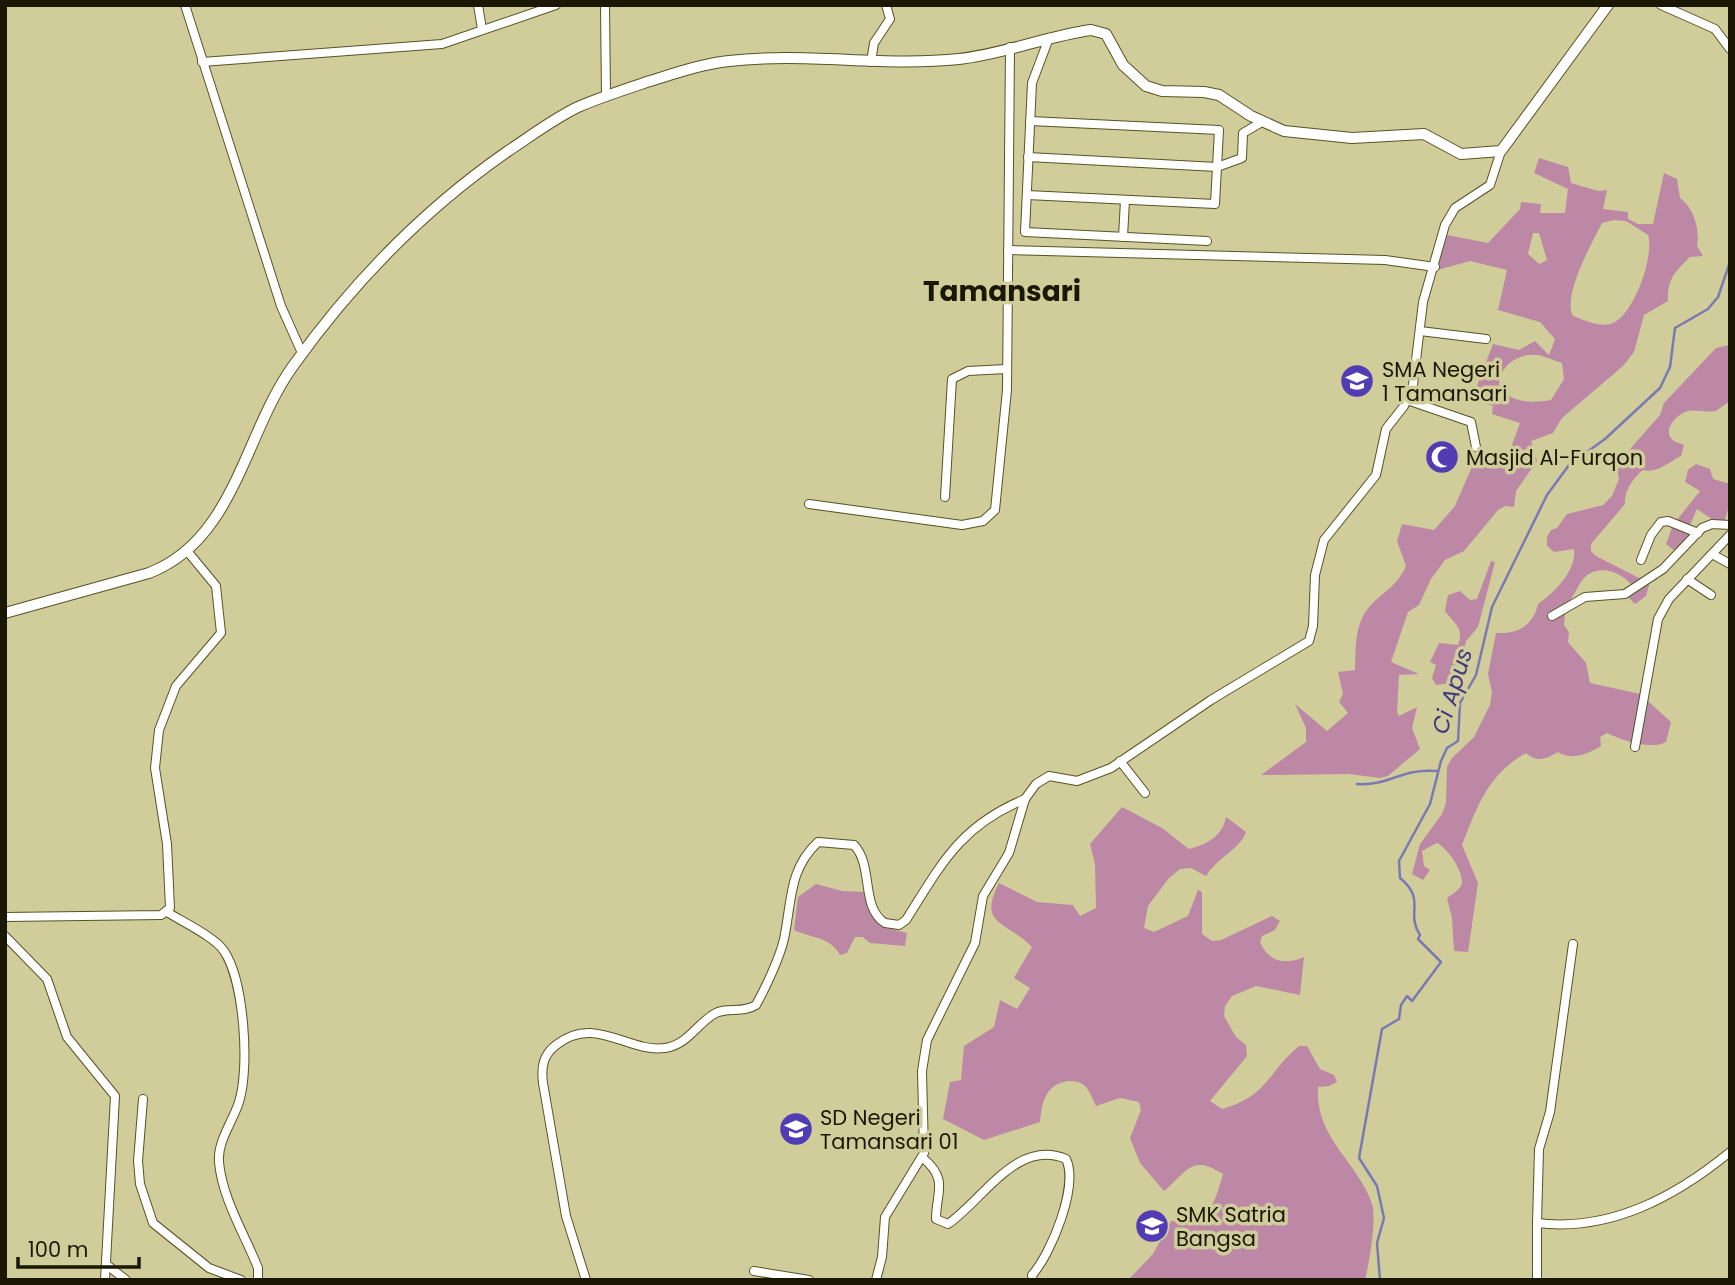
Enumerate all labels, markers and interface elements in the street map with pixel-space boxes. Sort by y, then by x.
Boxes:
district label: Tamansari [923,272,1081,311]
place label: SMA Negeri 1 Tamansari [1382,355,1507,408]
school or university icon: SMA Negeri 1 Tamansari [1338,362,1376,400]
mosque icon: Masjid Al-Furqon [1423,438,1461,476]
place label: Masjid Al-Furqon [1466,443,1643,472]
water label: Ci Apus [1424,644,1480,738]
place label: SD Negeri Tamansari 01 [820,1103,959,1156]
school or university icon: SD Negeri Tamansari 01 [777,1110,815,1148]
place label: SMK Satria Bangsa [1176,1200,1286,1253]
school or university icon: SMK Satria Bangsa [1133,1207,1171,1245]
scale bar [18,1226,138,1270]
text: 100 m [28,1235,88,1264]

